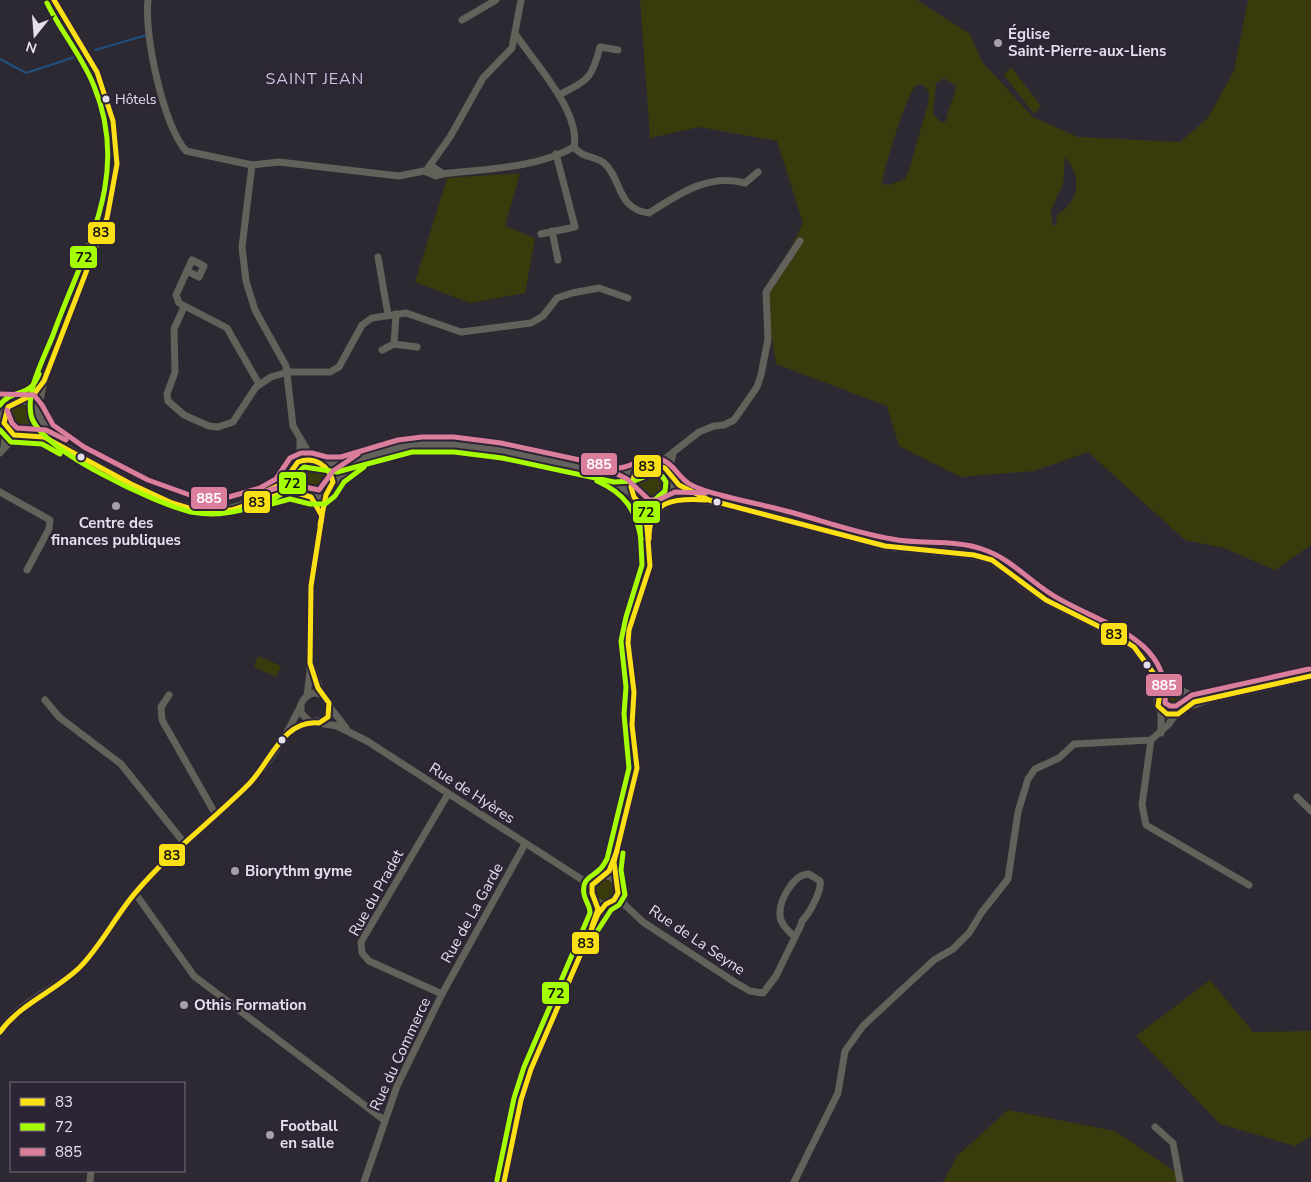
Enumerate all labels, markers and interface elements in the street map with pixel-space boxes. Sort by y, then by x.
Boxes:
north arrow [10,10,60,60]
place label: Église Saint-Pierre-aux-Liens [1008,24,1166,61]
text: N [24,36,39,58]
marker: Église Saint-Pierre-aux-Liens [992,37,1004,49]
district label: SAINT JEAN [266,68,364,90]
place label: Hôtels [115,90,157,109]
marker: Hôtels [101,94,111,104]
line badge: 83 [87,221,116,245]
text: 83 [93,223,109,242]
line badge: 72 [69,245,98,269]
text: 72 [76,248,92,267]
unlabelled marker [76,452,86,462]
line badge: 885 [580,452,618,476]
line badge: 83 [633,454,662,478]
text: 885 [586,455,612,474]
text: 83 [639,457,655,476]
line badge: 72 [278,471,307,495]
text: 72 [284,474,300,493]
line badge: 885 [190,486,228,510]
text: 885 [196,489,222,508]
line badge: 83 [243,490,271,514]
text: 83 [249,493,265,512]
unlabelled marker [712,497,722,507]
marker: Centre des finances publiques [110,500,122,512]
line badge: 72 [632,500,661,524]
text: 72 [638,503,654,522]
place label: Centre des finances publiques [51,513,181,550]
line badge: 83 [1100,622,1128,646]
text: 83 [1106,625,1122,644]
unlabelled marker [1142,660,1152,670]
line badge: 885 [1145,673,1183,697]
text: 885 [1151,676,1177,695]
unlabelled marker [277,735,287,745]
street label: Rue de Hyères [425,758,519,828]
line badge: 83 [158,843,186,867]
text: 83 [164,846,180,865]
street label: Rue du Pradet [344,846,408,940]
street label: Rue de La Garde [436,859,508,967]
place label: Biorythm gyme [245,861,352,881]
marker: Biorythm gyme [229,865,241,877]
street label: Rue de La Seyne [645,900,749,980]
line badge: 83 [571,931,600,955]
text: 83 [578,934,594,953]
line badge: 72 [541,981,570,1005]
text: 72 [548,984,564,1003]
street label: Rue du Commerce [365,994,435,1114]
place label: Othis Formation [194,995,307,1015]
marker: Othis Formation [178,999,190,1011]
legend [10,1082,185,1172]
text: 83 [55,1092,73,1112]
place label: Football en salle [280,1116,338,1153]
text: 72 [55,1117,73,1137]
marker: Football en salle [264,1129,276,1141]
text: 885 [55,1142,82,1162]

